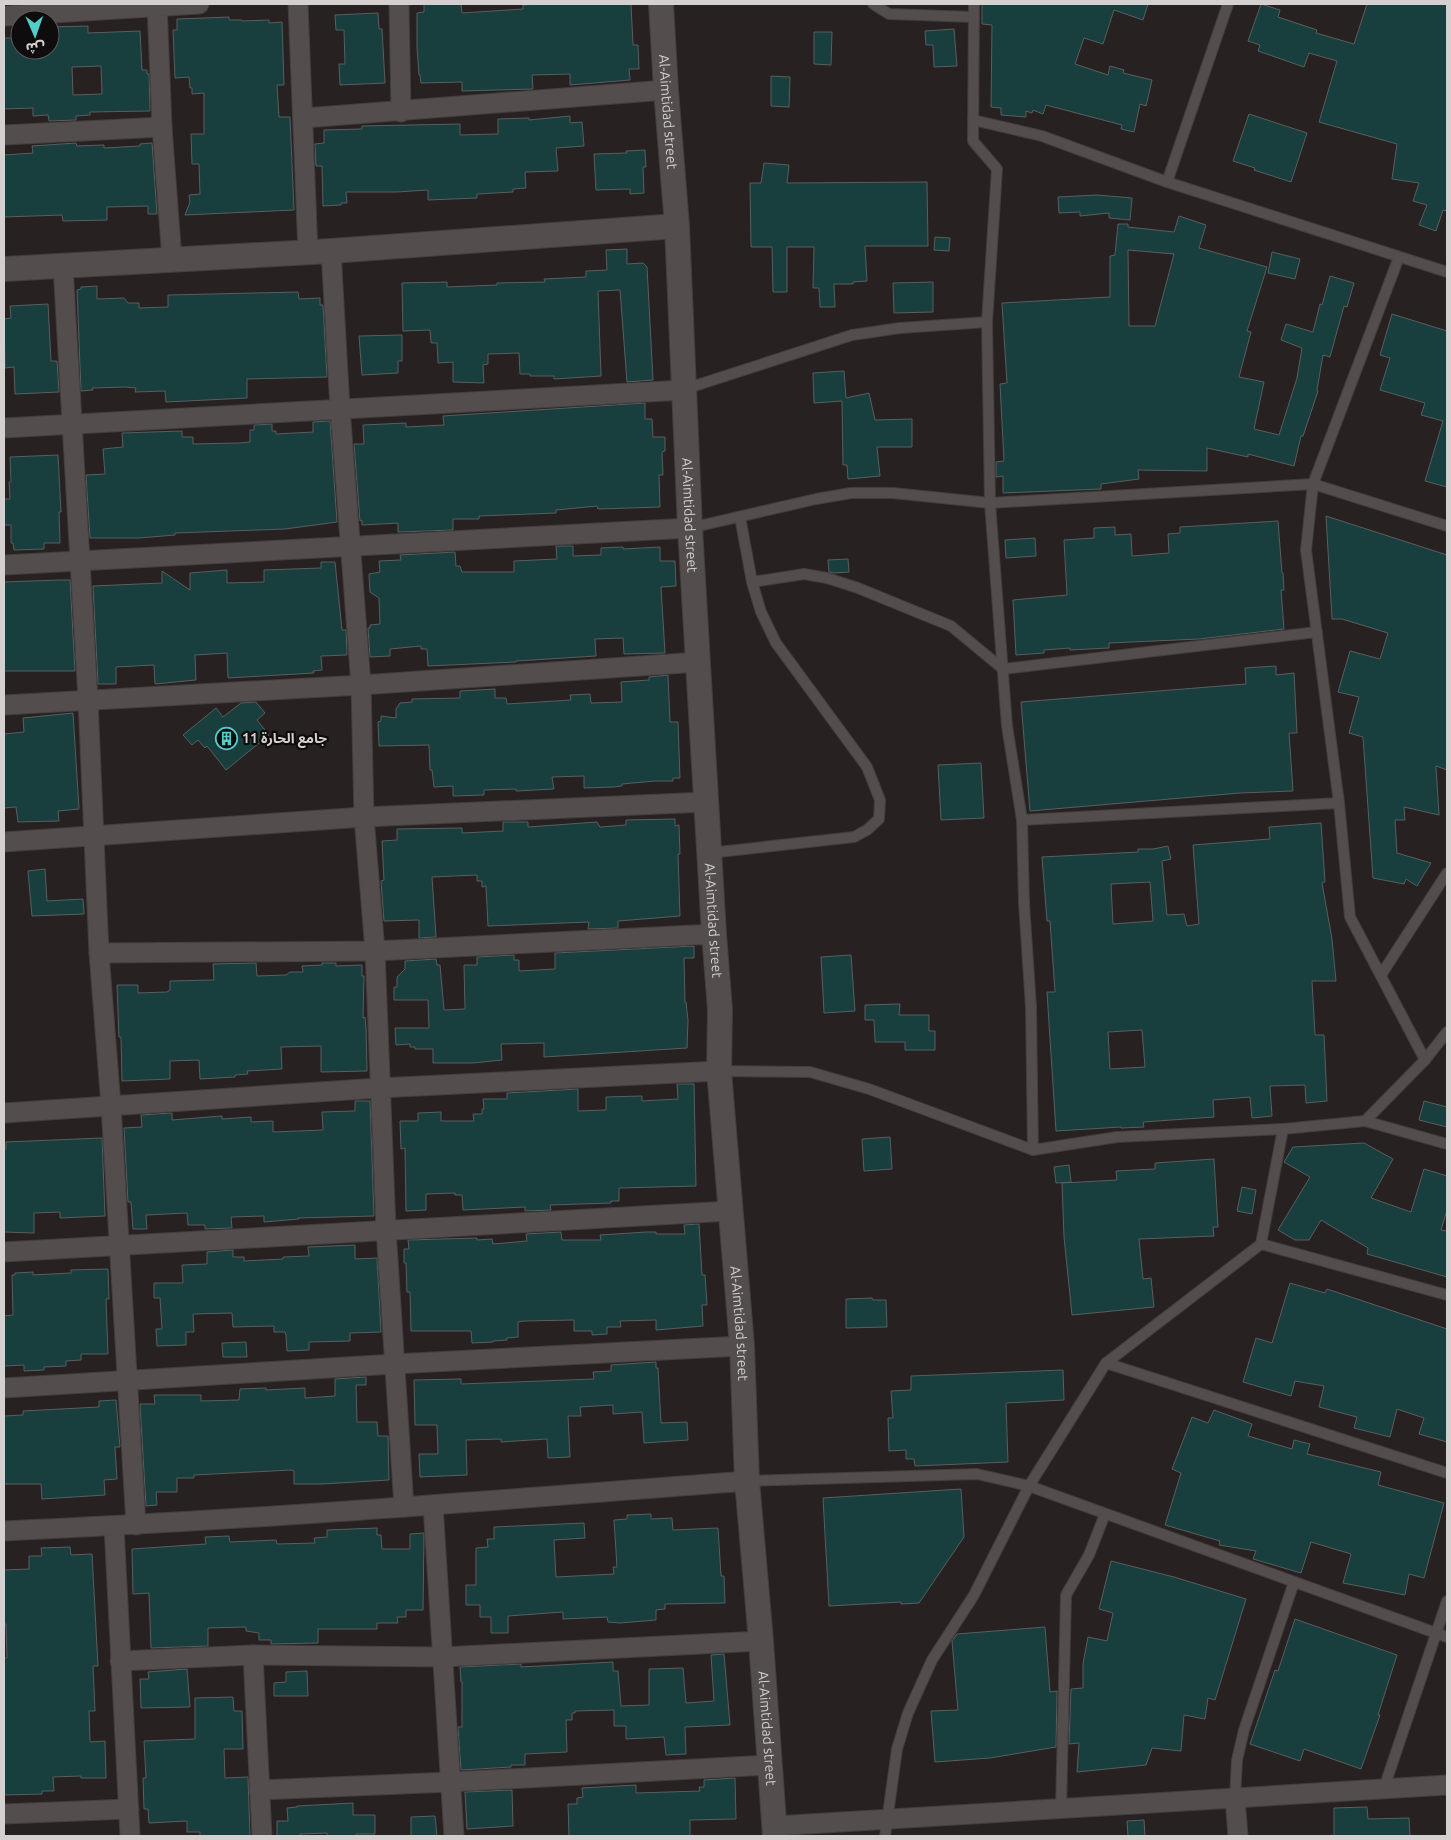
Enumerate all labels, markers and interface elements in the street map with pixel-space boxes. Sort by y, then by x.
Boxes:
north arrow [10,10,60,60]
text: ش [26,40,45,56]
street label: Al-Aimtidad street [656,54,680,170]
street label: Al-Aimtidad street [679,457,701,574]
building icon: جامع الحارة 11 [214,726,238,750]
place label: جامع الحارة 11 [242,730,327,748]
street label: Al-Aimtidad street [702,863,725,979]
street label: Al-Aimtidad street [727,1265,751,1382]
street label: Al-Aimtidad street [755,1670,779,1787]

